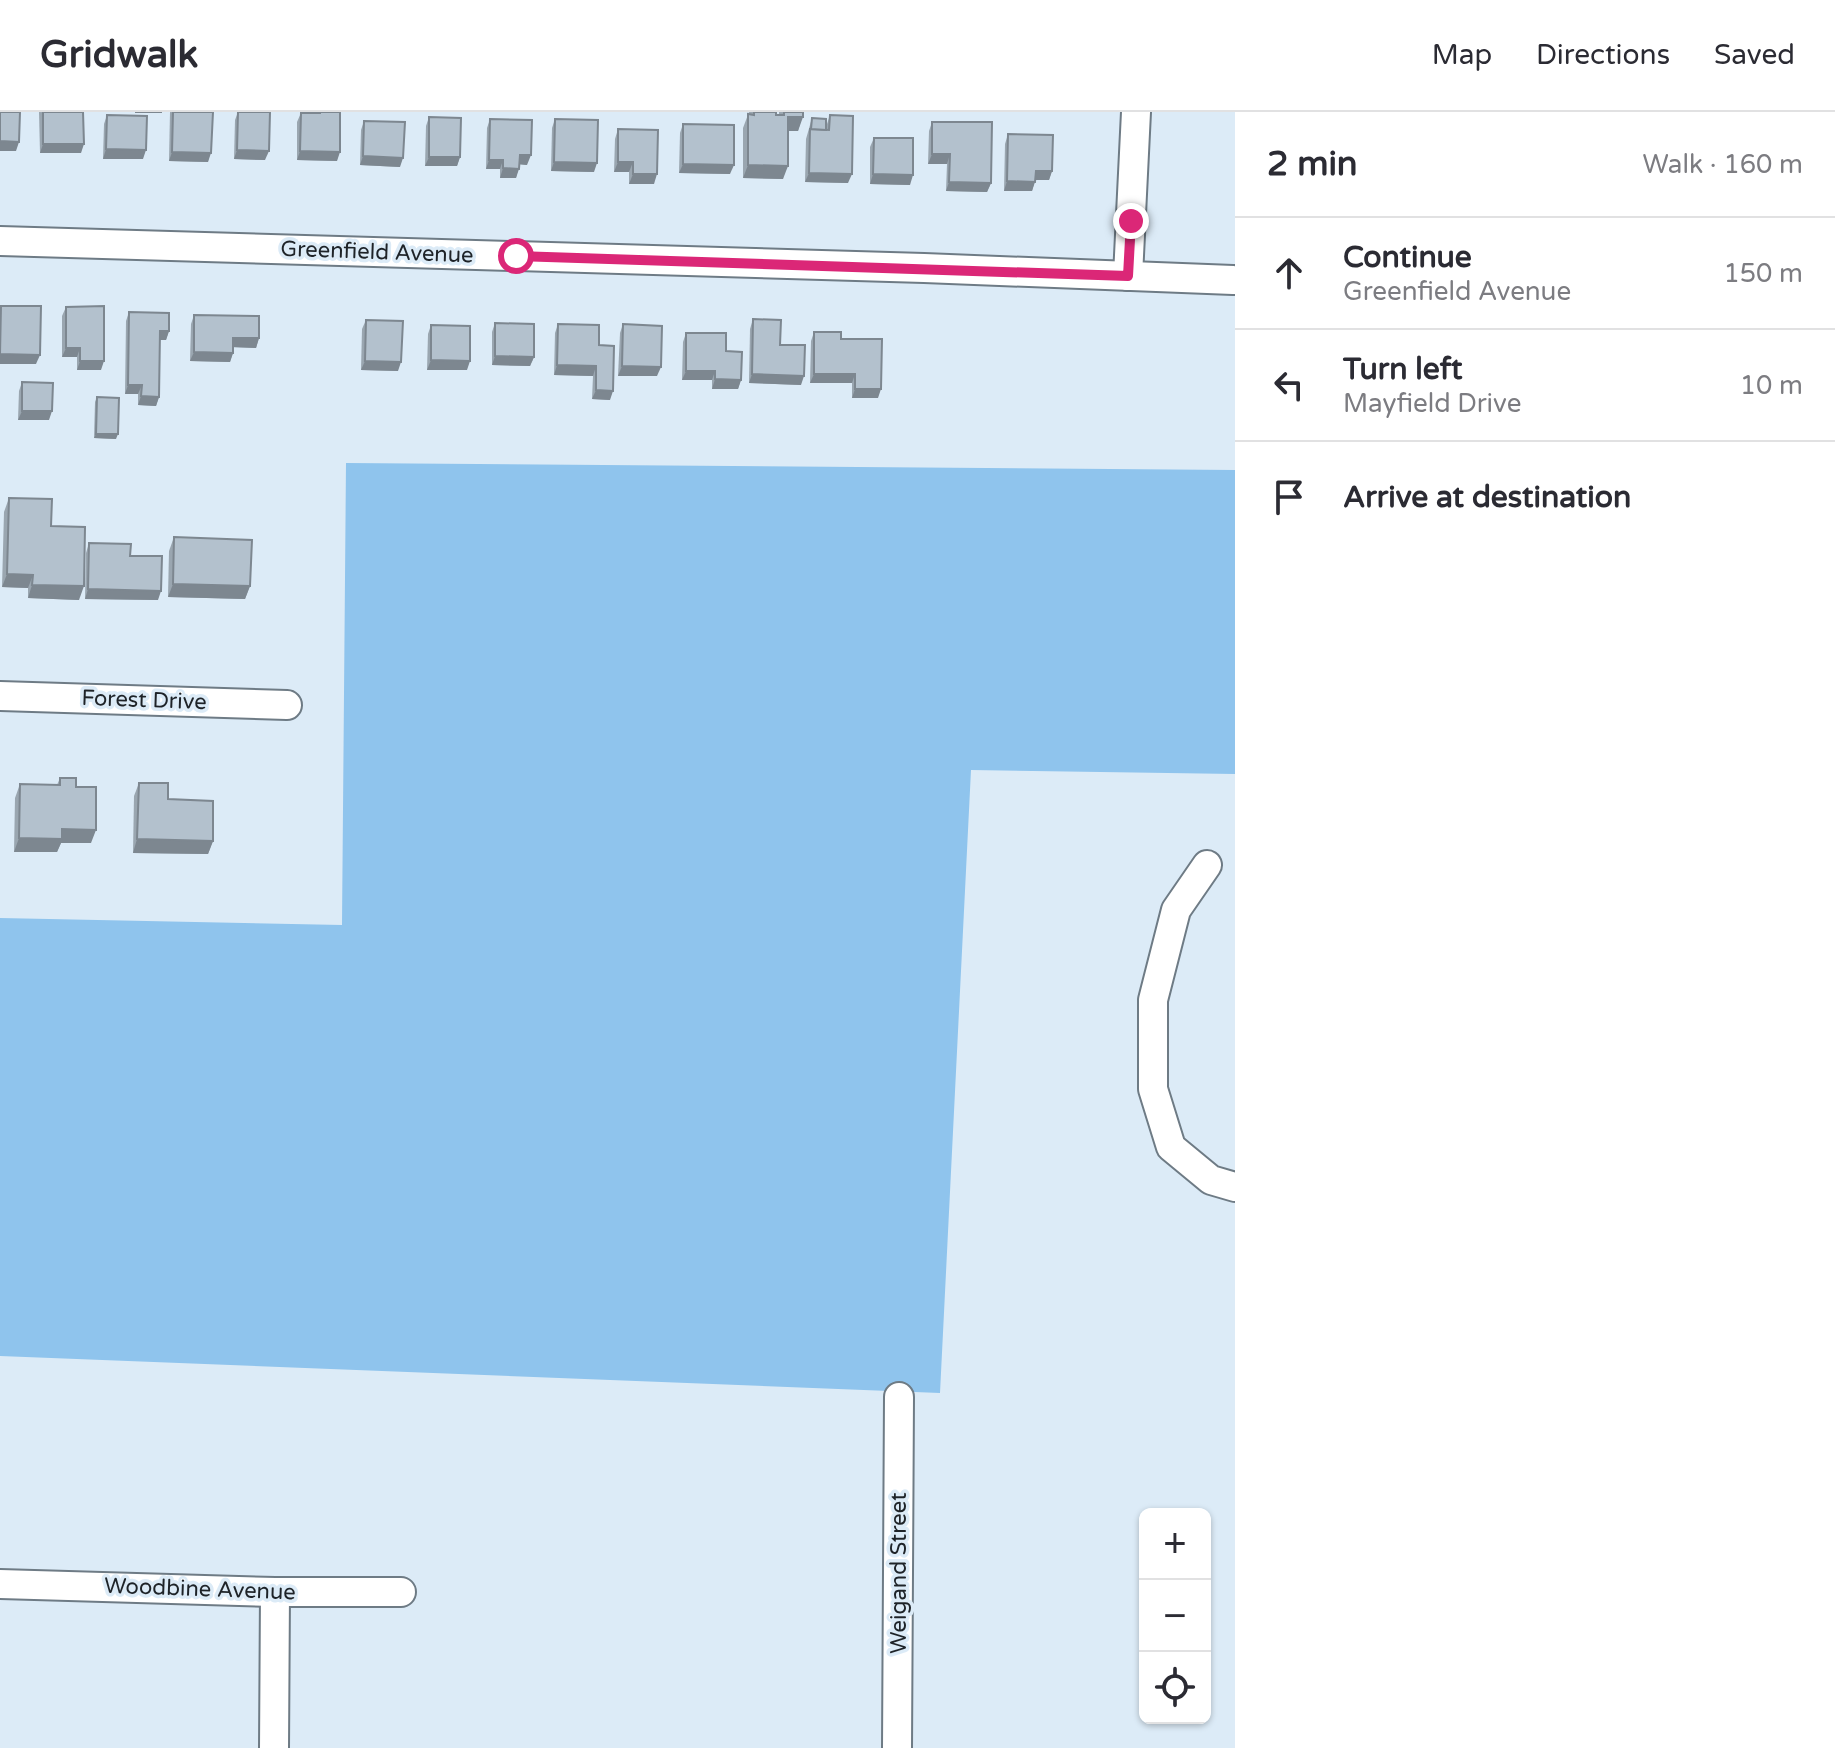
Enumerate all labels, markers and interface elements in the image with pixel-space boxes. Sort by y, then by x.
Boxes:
text: Gridwalk [40,32,198,78]
text: Map [1432,38,1492,72]
text: Directions [1536,38,1670,72]
text: Saved [1714,38,1795,72]
text: 2 min [1267,144,1358,185]
text: Walk · 160 m [1643,149,1803,180]
route end [1113,203,1149,239]
street label: Greenfield Avenue [280,236,474,268]
route start [498,238,534,274]
text: Continue [1343,239,1472,276]
icon: ahead [1267,251,1311,295]
text: 150 m [1723,258,1803,289]
text: Greenfield Avenue [1343,276,1571,307]
text: Turn left [1343,351,1462,388]
icon: left [1267,363,1311,407]
text: 10 m [1740,370,1803,401]
text: Mayfield Drive [1343,388,1521,419]
icon: arrive [1267,475,1311,519]
text: Arrive at destination [1343,479,1631,516]
street label: Forest Drive [81,685,207,715]
street label: Weigand Street [886,1492,912,1654]
map controls [1139,1508,1211,1724]
button: + [1139,1508,1211,1580]
street label: Woodbine Avenue [104,1573,296,1605]
button: − [1139,1580,1211,1652]
button: locate [1139,1652,1211,1724]

